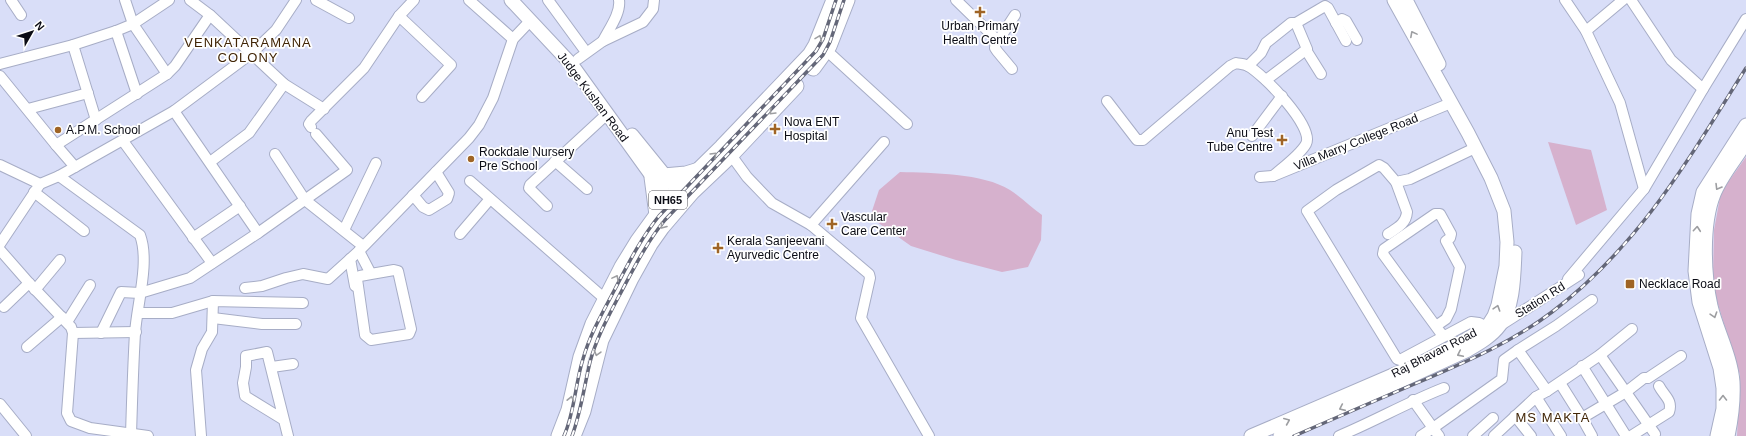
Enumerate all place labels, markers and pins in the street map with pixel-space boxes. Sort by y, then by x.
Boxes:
marker: Urban Primary Health Centre [974,6,986,18]
place label: Urban Primary Health Centre [941,19,1019,47]
place label: Nova ENT Hospital [784,115,840,143]
place label: A.P.M. School [66,123,140,137]
marker: Nova ENT Hospital [769,123,781,135]
marker: A.P.M. School [53,125,63,135]
place label: Anu Test Tube Centre [1207,126,1274,154]
marker: Anu Test Tube Centre [1276,134,1288,146]
place label: Rockdale Nursery Pre School [479,145,574,173]
marker: Rockdale Nursery Pre School [466,154,476,164]
place label: Vascular Care Center [841,210,906,238]
marker: Vascular Care Center [826,218,838,230]
place label: Kerala Sanjeevani Ayurvedic Centre [727,234,824,262]
marker: Kerala Sanjeevani Ayurvedic Centre [712,242,724,254]
place label: Necklace Road [1639,277,1720,291]
marker: Necklace Road [1624,278,1636,290]

